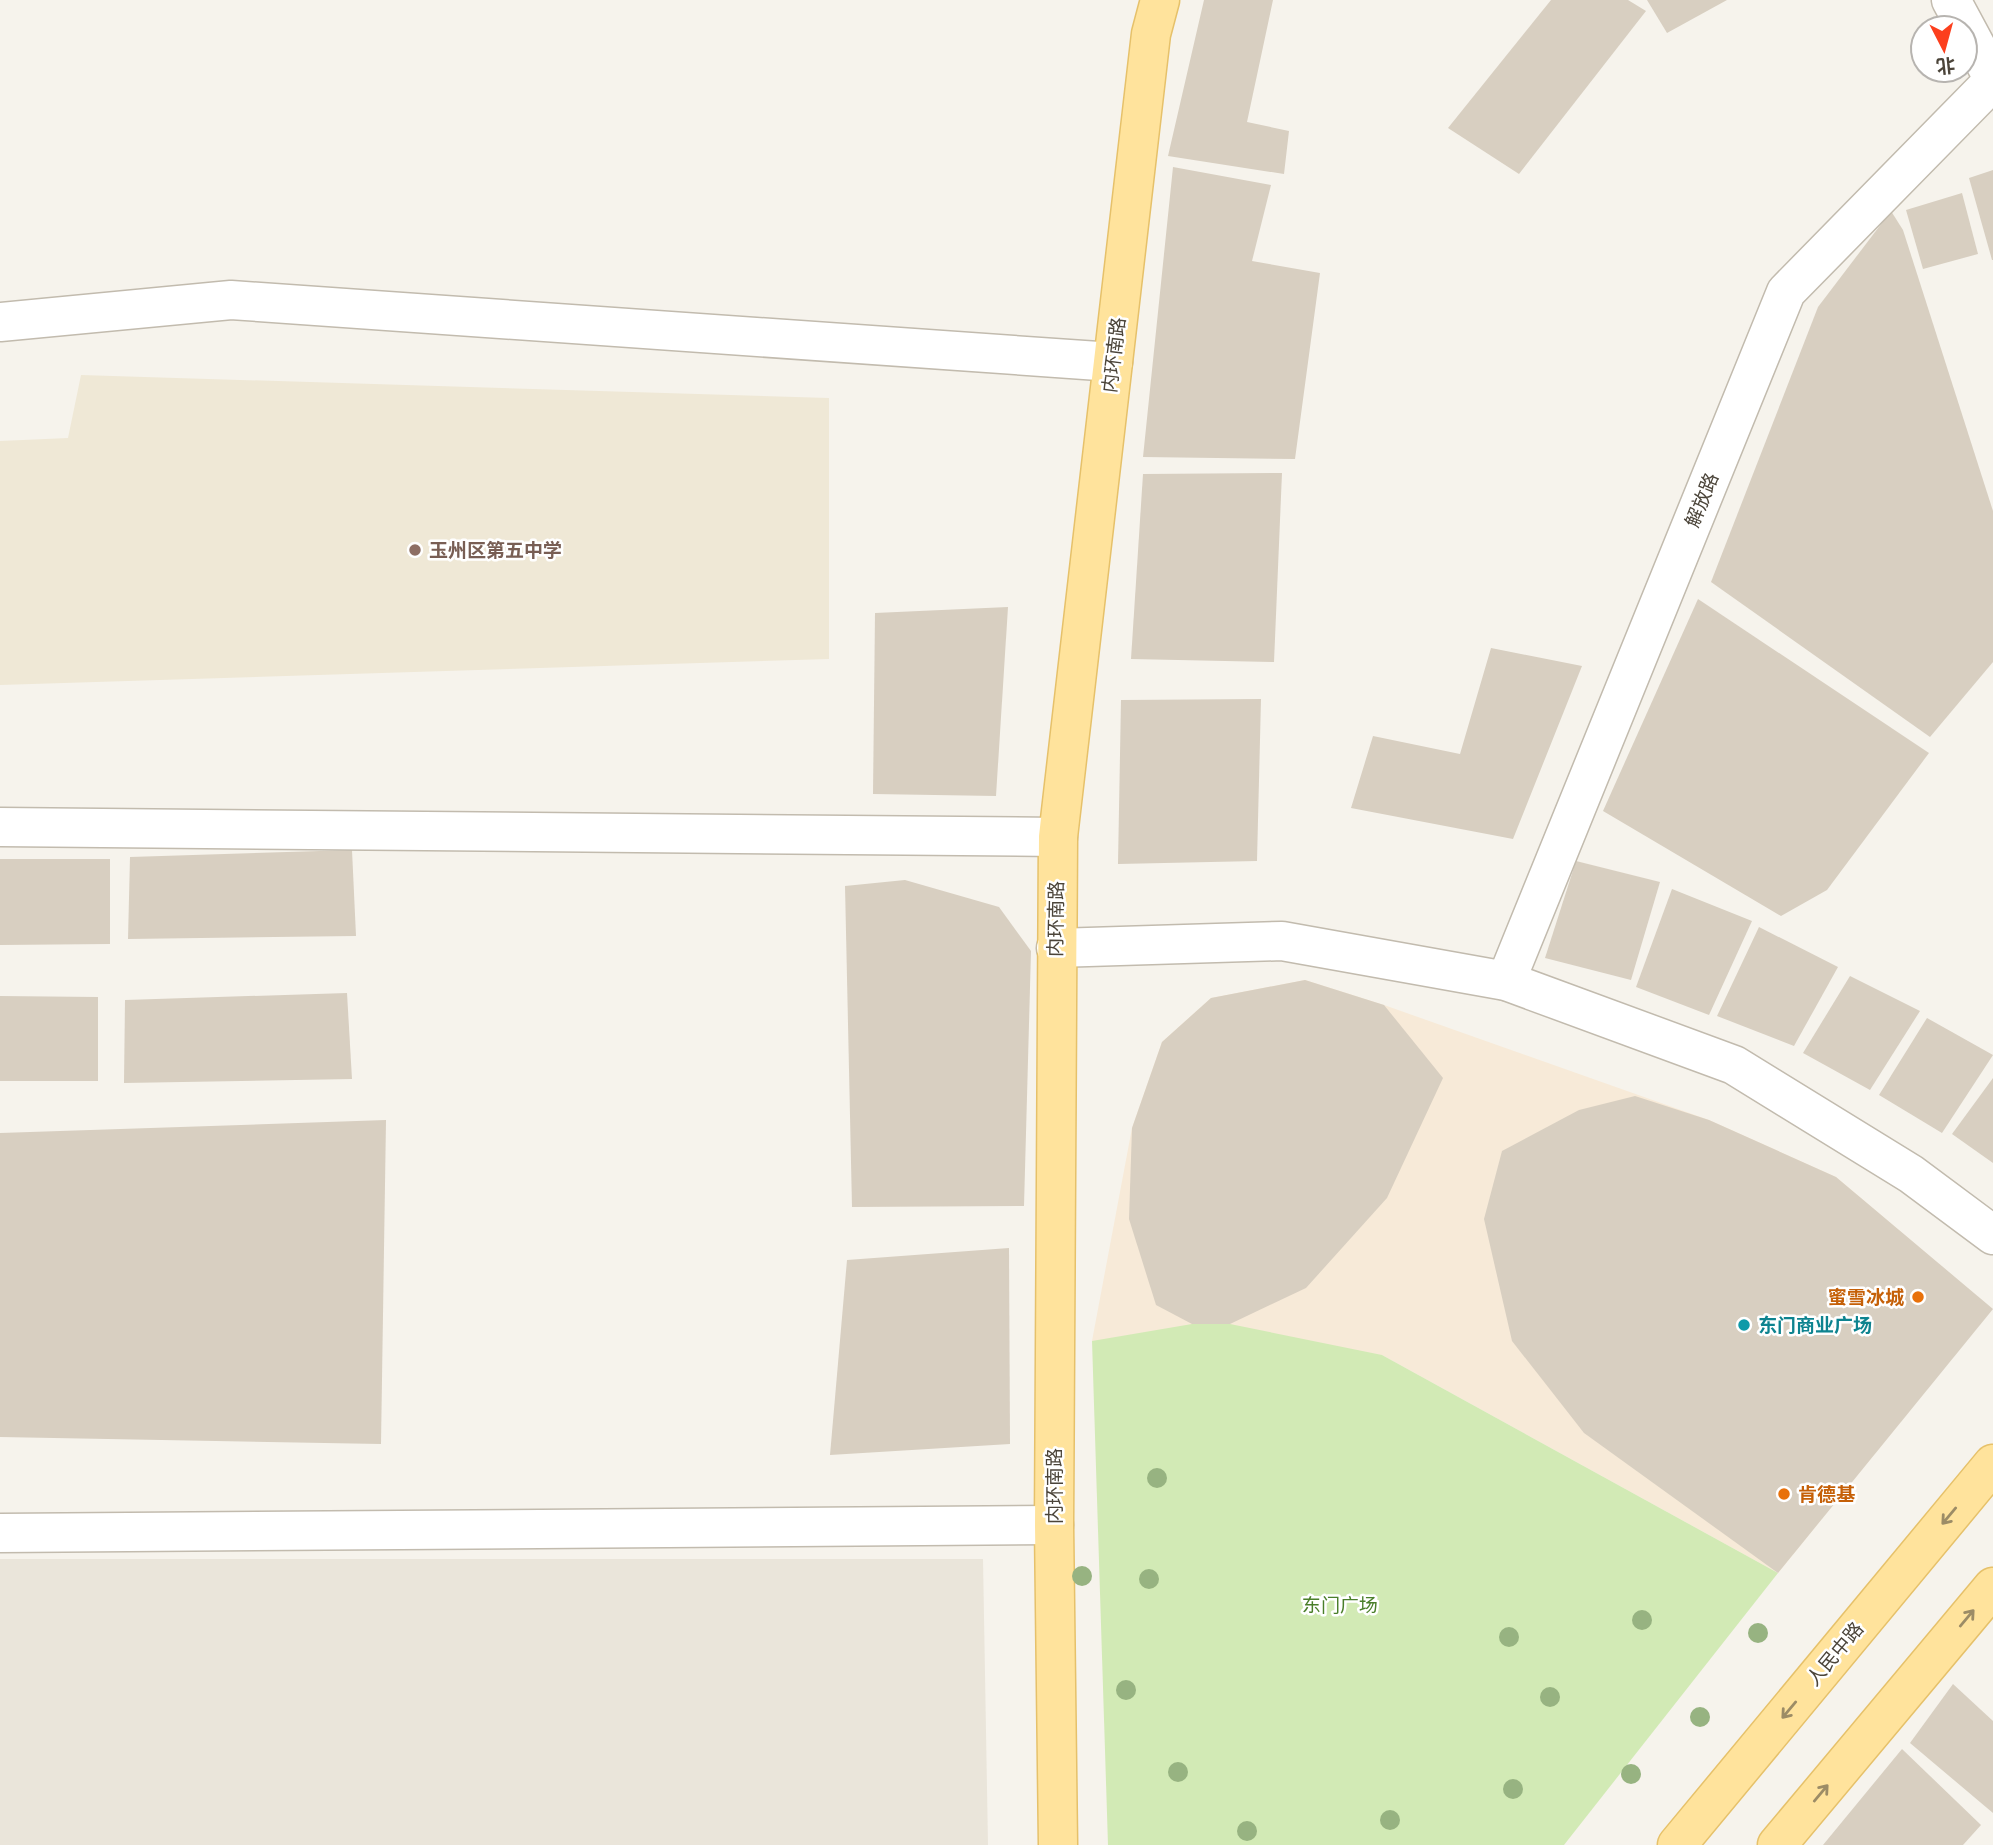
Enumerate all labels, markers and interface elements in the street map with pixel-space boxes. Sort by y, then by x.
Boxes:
north arrow [1909,14,1979,84]
text: 北 [1935,52,1956,79]
street label: 内环南路 [1097,316,1131,394]
street label: 解放路 [1680,469,1724,531]
place label: 玉州区第五中学 [429,538,562,563]
marker: 玉州区第五中学 [407,542,423,558]
street label: 内环南路 [1043,881,1069,957]
place label: 蜜雪冰城 [1828,1285,1904,1310]
marker: 蜜雪冰城 [1910,1289,1926,1305]
place label: 东门商业广场 [1758,1313,1872,1338]
marker: 东门商业广场 [1736,1317,1752,1333]
street label: 内环南路 [1042,1448,1067,1524]
place label: 肯德基 [1798,1482,1856,1507]
marker: 肯德基 [1776,1486,1792,1502]
one-way arrow [1942,1507,1957,1525]
park label: 东门广场 [1302,1593,1378,1618]
one-way arrow [1959,1610,1975,1628]
street label: 人民中路 [1801,1617,1869,1691]
one-way arrow [1781,1701,1796,1719]
one-way arrow [1813,1784,1829,1802]

